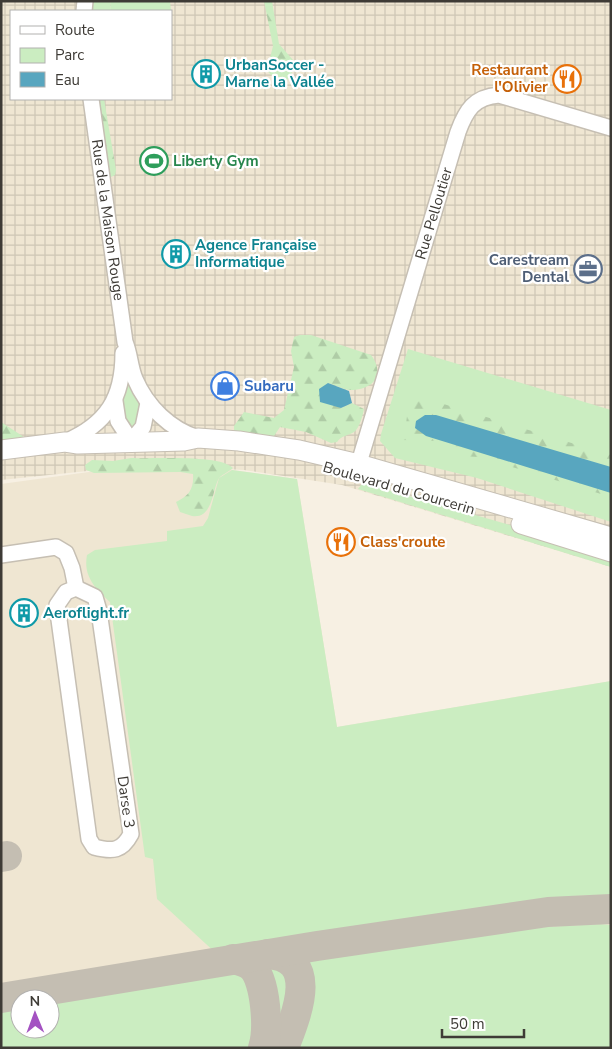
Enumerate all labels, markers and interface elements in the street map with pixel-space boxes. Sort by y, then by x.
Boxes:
legend [10,10,172,100]
text: Route [55,20,95,40]
text: Parc [55,45,84,65]
place label: UrbanSoccer - Marne la Vallée [225,55,334,92]
building icon: UrbanSoccer - Marne la Vallée [191,59,221,89]
place label: Restaurant l'Olivier [471,60,548,97]
restaurant icon: Restaurant l'Olivier [552,64,582,94]
text: Eau [55,70,80,90]
street label: Rue de la Maison Rouge [87,138,129,302]
sports icon: Liberty Gym [139,146,169,176]
place label: Liberty Gym [173,151,259,171]
street label: Rue Pelloutier [410,164,457,262]
place label: Agence Française Informatique [195,235,317,272]
building icon: Agence Française Informatique [161,239,191,269]
place label: Carestream Dental [489,250,569,287]
office icon: Carestream Dental [573,254,603,284]
shop icon: Subaru [210,371,240,401]
place label: Subaru [244,376,294,396]
street label: Boulevard du Courcerin [321,457,477,519]
restaurant icon: Class'croute [326,527,356,557]
place label: Class'croute [360,532,445,552]
building icon: Aeroflight.fr [9,598,39,628]
place label: Aeroflight.fr [43,603,129,623]
street label: Darse 3 [112,775,140,829]
north arrow [10,989,60,1039]
text: N [29,992,40,1011]
scale bar [442,1006,524,1038]
text: 50 m [450,1014,485,1034]

